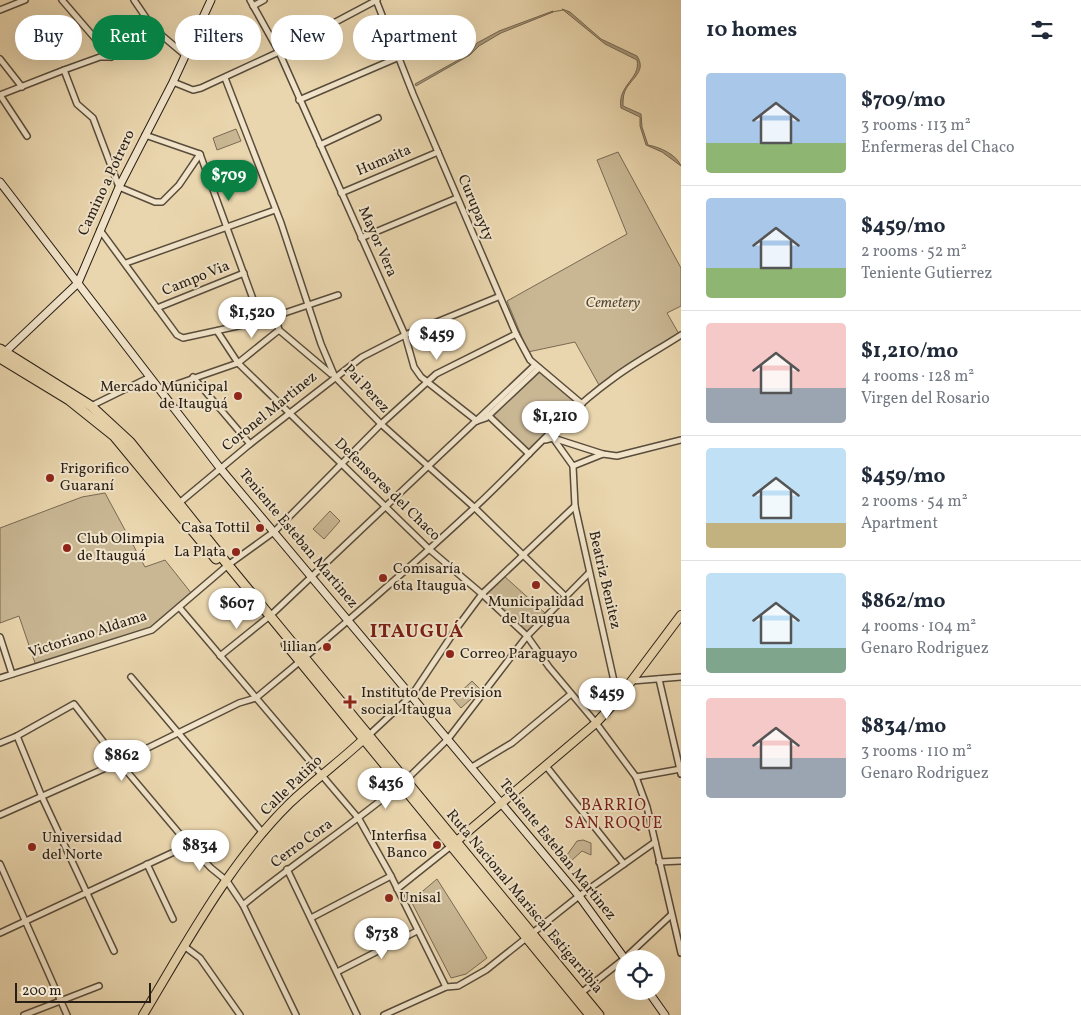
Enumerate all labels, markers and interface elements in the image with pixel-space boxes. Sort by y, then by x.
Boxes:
chip: Buy [15,15,82,60]
chip: Rent [92,15,165,60]
chip: Filters [175,15,261,60]
chip: New [271,15,343,60]
chip: Apartment [353,15,476,60]
text: 10 homes [706,16,797,45]
icon: filters [1028,16,1056,44]
text: $709/mo [861,86,945,115]
icon: home [746,93,806,153]
text: 3 rooms · 113 m² [861,115,971,137]
street label: Camino a Potrero [73,127,141,239]
text: Enfermeras del Chaco [861,137,1015,159]
street label: Humaita [353,140,415,182]
pin: $709 [199,160,259,202]
text: $709 [212,165,246,187]
street label: Curupayty [452,172,498,244]
street label: Mayor Vera [352,203,402,281]
text: $459/mo [861,212,945,241]
icon: home [746,218,806,278]
text: 2 rooms · 52 m² [861,241,967,263]
street label: Campo Via [159,256,233,302]
text: Teniente Gutierrez [861,263,992,285]
park label: Cemetery [586,293,641,314]
pin: $1,520 [211,296,293,339]
text: $1,520 [229,302,275,324]
pin: $459 [407,318,467,361]
text: $459 [420,324,454,346]
text: $1,210/mo [861,337,958,366]
icon: home [746,343,806,403]
street label: Pai Perez [338,360,394,418]
text: 4 rooms · 128 m² [861,366,974,388]
street label: Coronel Martinez [218,367,322,457]
place label: Mercado Municipal de Itauguá [100,377,228,415]
text: Virgen del Rosario [861,388,990,410]
marker: Mercado Municipal de Itauguá [232,390,244,402]
pin: $1,210 [514,400,596,443]
text: $1,210 [533,406,577,428]
street label: Defensores del Chaco [329,434,445,546]
place label: Frigorifico Guaraní [60,459,129,497]
text: $459/mo [861,462,945,491]
street label: Teniente Esteban Martinez [233,465,363,613]
icon: home [746,468,806,528]
marker: Frigorifico Guaraní [44,472,56,484]
text: 2 rooms · 54 m² [861,491,968,513]
text: Apartment [861,513,938,535]
place label: Casa Tottil [181,518,250,539]
marker: Casa Tottil [254,522,266,534]
place label: Club Olimpia de Itauguá [77,529,165,567]
street label: Beatriz Benitez [583,529,625,631]
marker: Club Olimpia de Itauguá [61,542,73,554]
place label: La Plata [174,542,226,563]
marker: La Plata [230,546,242,558]
place label: Comisaría 6ta Itaugua [393,559,466,597]
marker: Comisaría 6ta Itaugua [377,572,389,584]
marker: Municipalidad de Itaugua [530,579,542,591]
text: $862/mo [861,587,945,616]
pin: $607 [207,588,267,630]
place label: Municipalidad de Itaugua [488,592,584,630]
text: $607 [219,593,255,615]
icon: home [746,593,806,653]
street label: Victoriano Aldama [26,606,150,664]
text: 4 rooms · 104 m² [861,616,976,638]
district label: ITAUGUÁ [370,618,464,646]
place label: lilian [283,637,317,658]
text: Genaro Rodriguez [861,638,989,660]
marker: lilian [321,641,333,653]
place label: Correo Paraguayo [460,644,577,665]
marker: Correo Paraguayo [444,648,456,660]
pin: $459 [577,678,637,720]
place label: Instituto de Prevision social Itaugua [361,683,502,721]
text: $459 [590,683,624,705]
marker: Instituto de Prevision social Itaugua [343,695,357,709]
text: $834/mo [861,712,946,741]
icon: home [746,718,806,778]
pin: $862 [92,740,152,782]
text: 3 rooms · 110 m² [861,741,972,763]
text: $862 [105,745,139,767]
street label: Calle Patiño [256,751,328,821]
text: Genaro Rodriguez [861,763,989,785]
pin: $436 [356,768,416,810]
text: $436 [368,773,404,795]
street label: Teniente Esteban Martinez [493,775,621,925]
district label: BARRIO SAN ROQUE [565,795,663,835]
street label: Ruta Nacional Mariscal Estigarribia [441,806,607,998]
street label: Cerro Cora [267,814,337,874]
place label: Interfisa Banco [371,826,427,864]
place label: Universidad del Norte [42,828,122,866]
pin: $834 [170,830,230,872]
text: $834 [182,835,218,857]
marker: Interfisa Banco [431,839,443,851]
marker: Universidad del Norte [26,841,38,853]
place label: Unisal [399,888,441,909]
marker: Unisal [383,892,395,904]
pin: $738 [352,918,412,960]
text: $738 [365,923,399,945]
map controls [615,950,665,1000]
button: locate [615,950,665,1000]
scale bar [15,980,151,1003]
text: 200 m [22,982,62,1001]

